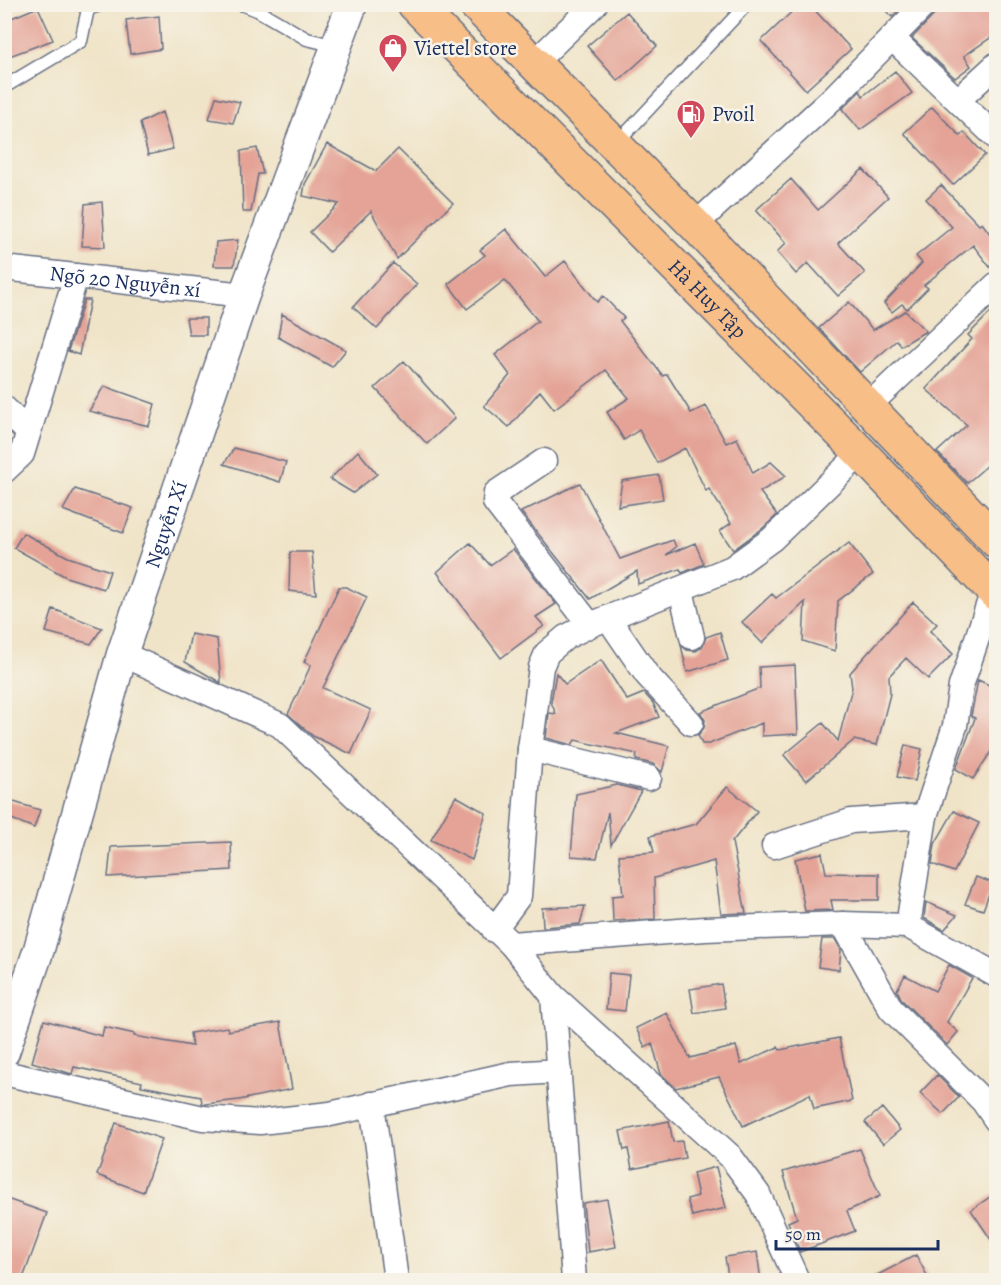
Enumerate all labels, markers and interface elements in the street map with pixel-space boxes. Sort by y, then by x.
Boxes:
shop icon: Viettel store [377,32,409,74]
place label: Viettel store [413,34,517,62]
fuel station icon: Pvoil [675,98,707,140]
place label: Pvoil [712,100,754,128]
street label: Hà Huy Tập [662,253,753,345]
street label: Ngõ 20 Nguyễn xí [48,259,202,304]
street label: Nguyễn Xí [138,477,194,572]
scale bar [776,1213,938,1251]
text: 50 m [785,1222,821,1246]

